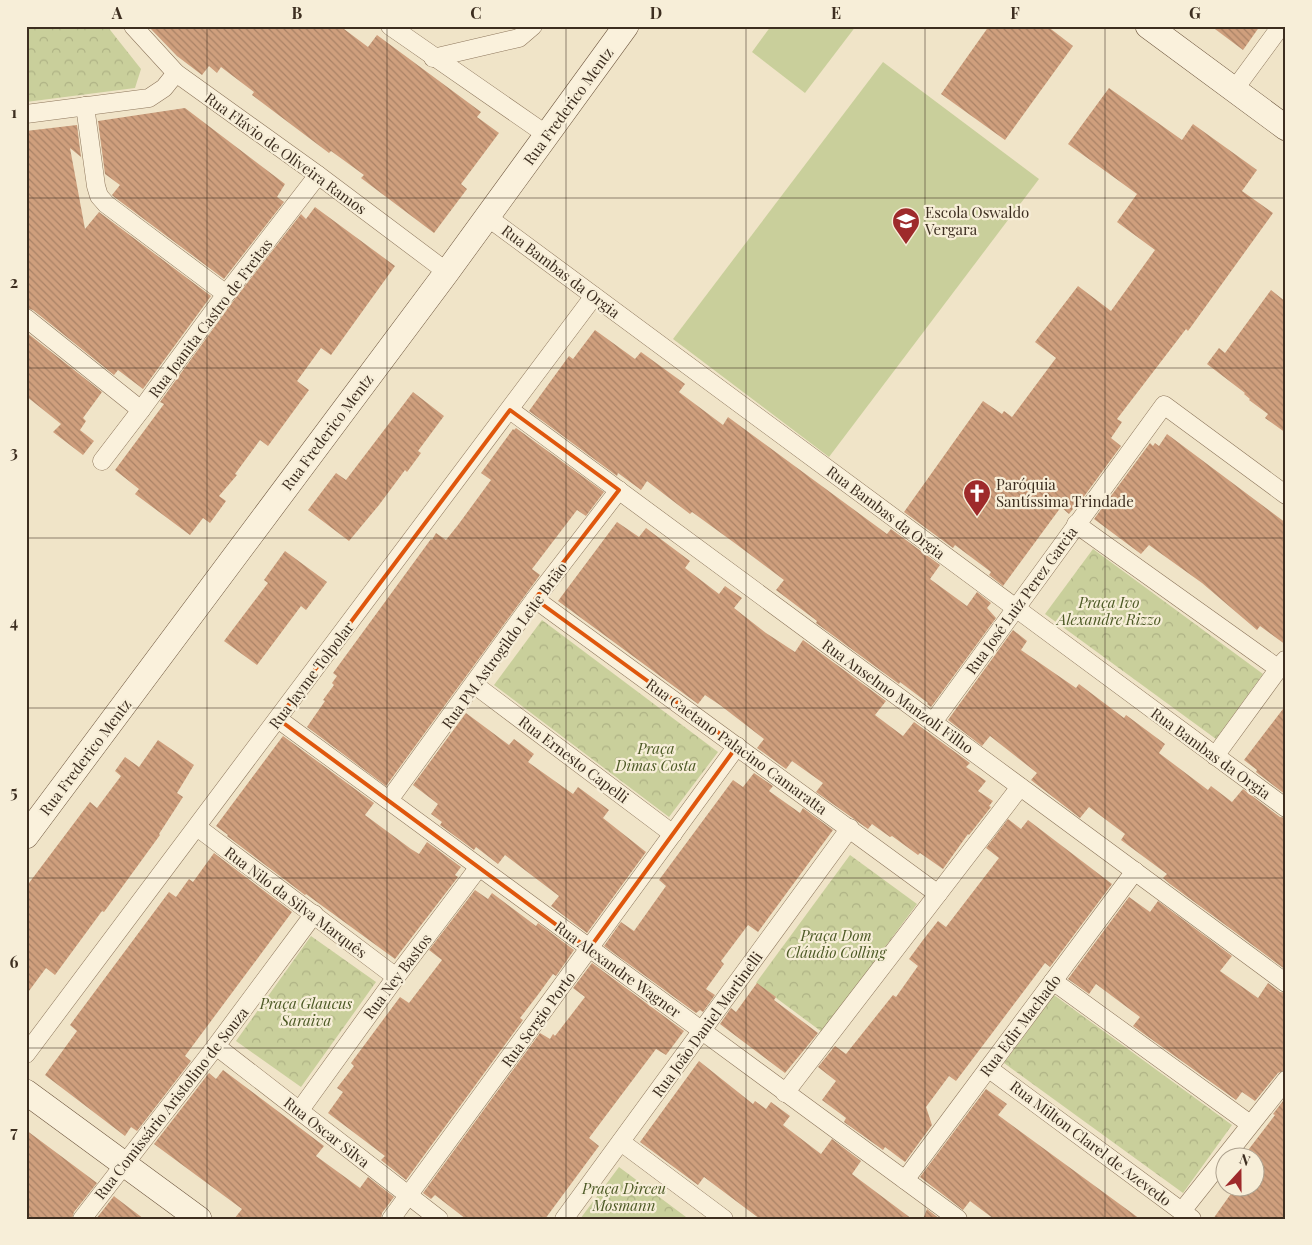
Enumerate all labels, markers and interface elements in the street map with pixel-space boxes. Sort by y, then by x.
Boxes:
text: A [111,2,123,23]
text: B [292,2,303,23]
text: C [470,2,482,23]
text: D [650,2,662,23]
text: E [831,2,841,23]
text: F [1010,2,1020,23]
text: G [1189,2,1201,23]
street label: Rua Frederico Mentz [519,43,617,169]
street label: Rua Flávio de Oliveira Ramos [201,88,371,218]
text: 1 [11,101,17,122]
place label: Escola Oswaldo Vergara [924,202,1029,239]
school or university icon: Escola Oswaldo Vergara [891,206,921,245]
street label: Rua Bambas da Orgia [498,220,625,322]
street label: Rua Joanita Castro de Freitas [144,235,276,401]
text: 2 [10,271,18,292]
street label: Rua Frederico Mentz [277,370,377,494]
text: 3 [10,441,18,462]
street label: Rua Bambas da Orgia [823,461,950,563]
place label: Paróquia Santíssima Trindade [996,474,1134,511]
church icon: Paróquia Santíssima Trindade [962,478,992,517]
street label: Rua José Luiz Perez Garcia [961,522,1082,678]
street label: Rua PM Astrogildo Leite Brião [437,558,571,732]
park label: Praça Ivo Alexandre Rizzo [1055,592,1161,629]
text: 4 [10,611,18,632]
street label: Rua Jayme Tolpolar [264,617,358,733]
street label: Rua Anselmo Manzoli Filho [818,634,978,758]
street label: Rua Caetano Palacino Camaratta [642,673,832,819]
street label: Rua Frederico Mentz [35,695,135,819]
street label: Rua Bambas da Orgia [1147,703,1275,804]
street label: Rua Ernesto Capelli [515,711,634,807]
park label: Praça Dimas Costa [615,738,697,775]
text: 5 [10,781,18,802]
street label: Rua Nilo da Silva Marquês [221,842,371,962]
street label: Rua Alexandre Wagner [551,916,685,1022]
park label: Praça Dom Cláudio Colling [786,925,887,962]
street label: Rua Ney Bastos [358,929,436,1023]
street label: Rua João Daniel Martinelli [647,947,767,1101]
text: 6 [10,951,19,972]
street label: Rua Sergio Porto [497,967,579,1071]
street label: Rua Edir Machado [975,970,1065,1080]
park label: Praça Glaucus Saraiva [259,993,353,1030]
street label: Rua Comissário Aristolino de Souza [90,1002,253,1203]
street label: Rua Milton Clarel de Azevedo [1006,1076,1176,1210]
street label: Rua Oscar Silva [280,1092,374,1172]
text: 7 [10,1121,18,1142]
north arrow [1214,1148,1264,1198]
text: N [1237,1149,1253,1170]
park label: Praça Dirceu Mosmann [581,1178,666,1215]

